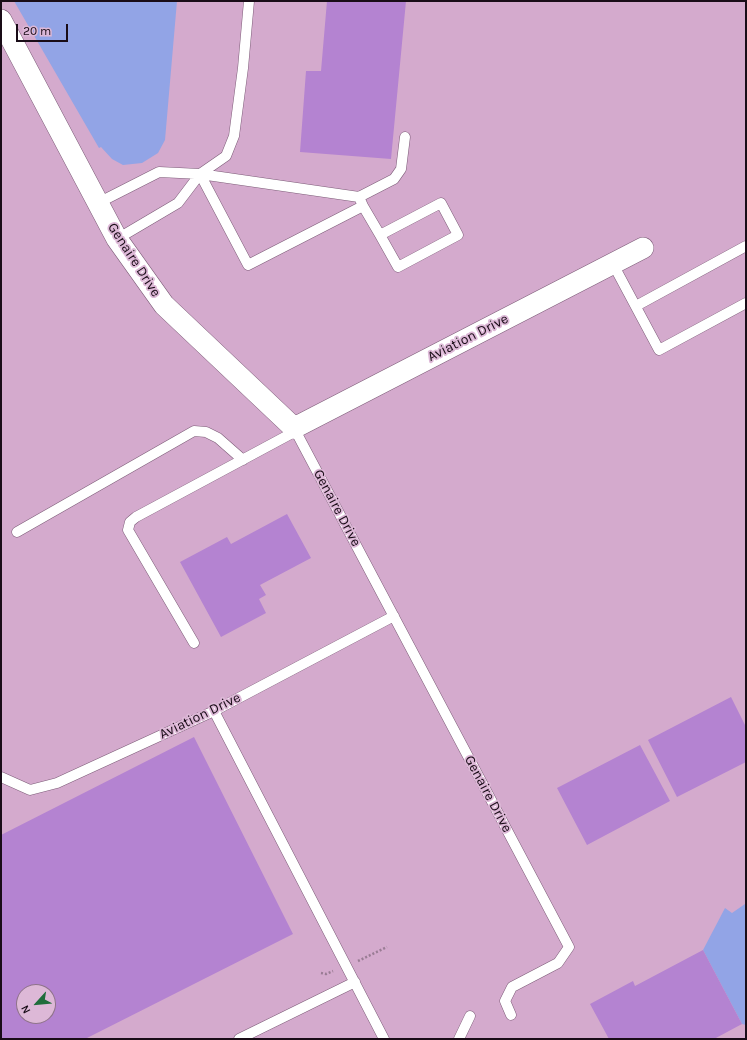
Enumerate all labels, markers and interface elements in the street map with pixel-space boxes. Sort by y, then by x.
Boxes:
scale bar [18,16,70,42]
text: 20 m [23,24,51,38]
street label: Genaire Drive [104,220,164,300]
street label: Aviation Drive [425,310,511,366]
street label: Genaire Drive [310,467,364,549]
street label: Aviation Drive [157,689,243,743]
street label: Genaire Drive [461,753,515,835]
north arrow [16,984,56,1024]
text: N [18,1003,33,1016]

